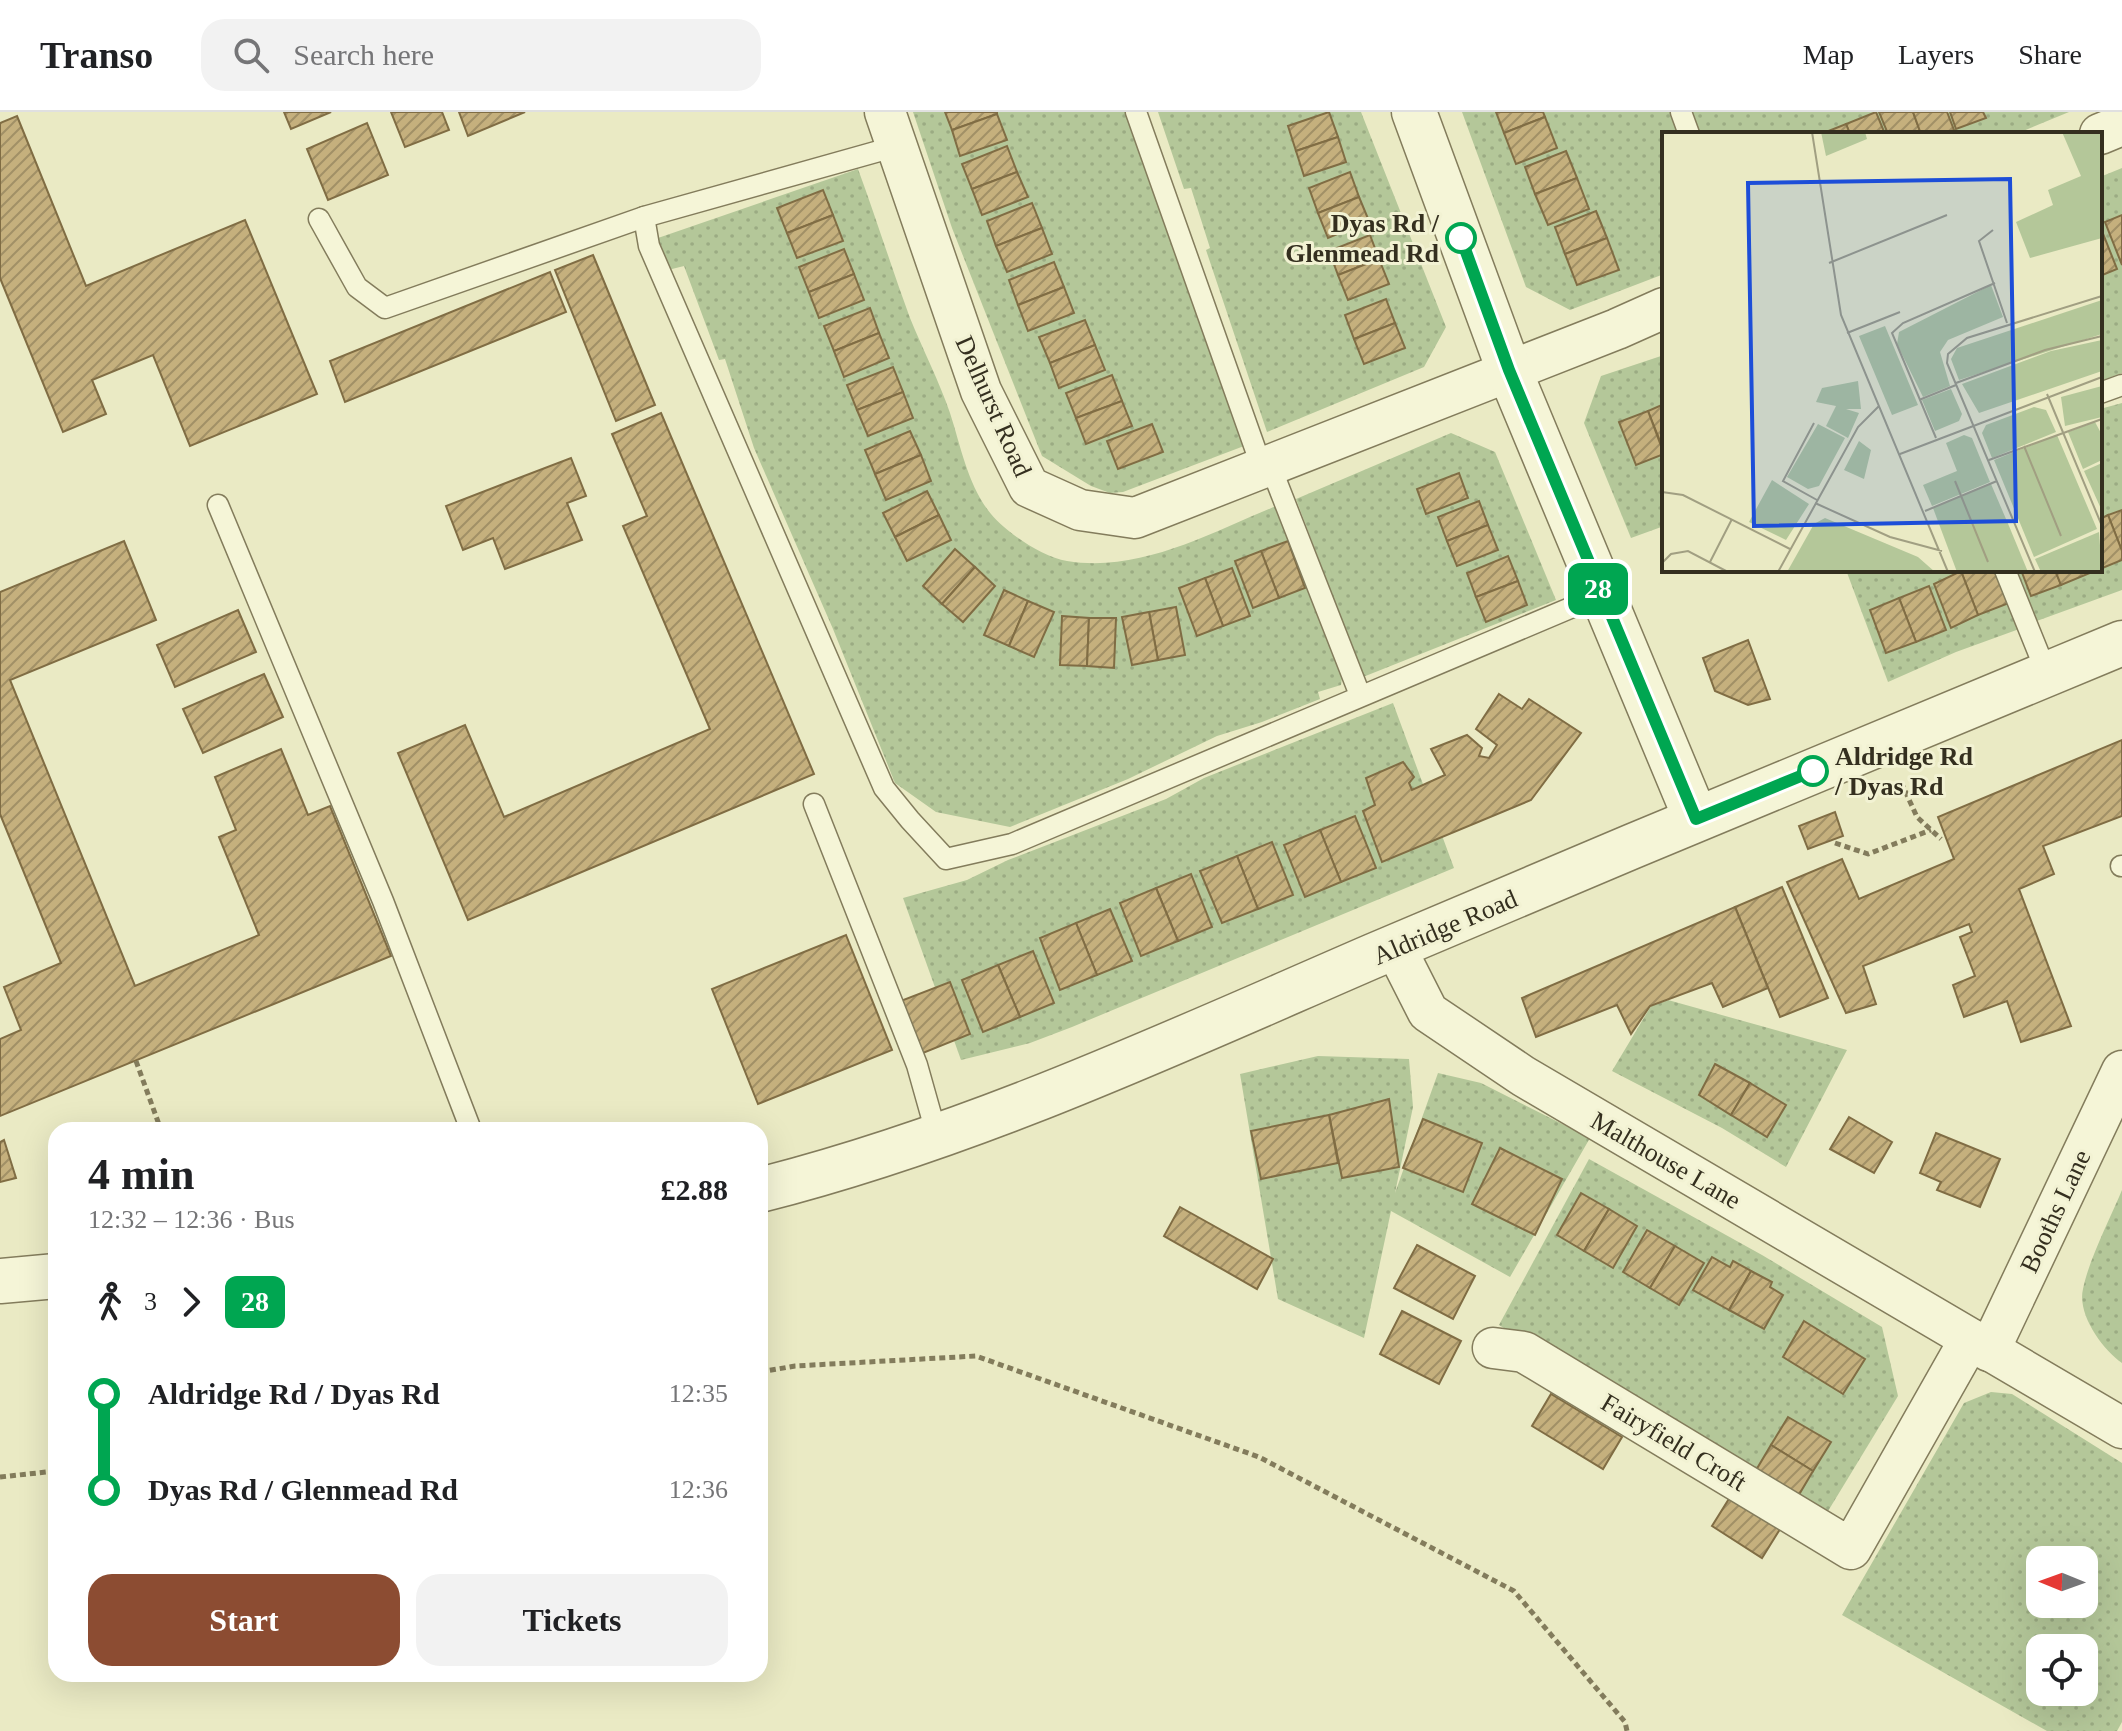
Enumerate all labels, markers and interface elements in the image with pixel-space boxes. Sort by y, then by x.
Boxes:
search box [201,19,761,91]
icon: search [229,33,273,77]
text: Transo [40,34,153,76]
text: Search here [293,38,434,71]
text: Map [1803,39,1854,70]
text: Layers [1898,39,1974,70]
text: Share [2018,39,2082,70]
inset map [1662,132,2102,572]
place label: Dyas Rd / Glenmead Rd [1285,209,1440,268]
marker: Dyas Rd / Glenmead Rd [1446,223,1476,253]
street label: Delhurst Road [950,331,1037,481]
line badge: 28 [1562,563,1634,615]
text: 28 [1584,573,1612,604]
place label: Aldridge Rd / Dyas Rd [1834,742,1974,801]
marker: Aldridge Rd / Dyas Rd [1798,756,1828,786]
street label: Aldridge Road [1369,884,1522,971]
street label: Malthouse Lane [1586,1106,1746,1215]
street label: Booths Lane [2014,1145,2097,1277]
text: 4 min [88,1150,194,1199]
text: £2.88 [661,1173,728,1206]
text: 12:32 – 12:36 · Bus [88,1205,295,1234]
icon: walk [88,1280,132,1324]
icon: forward [169,1280,213,1324]
text: 28 [241,1286,269,1317]
text: 3 [144,1287,157,1316]
text: Aldridge Rd / Dyas Rd [148,1377,440,1410]
text: 12:35 [669,1379,728,1408]
street label: Fairyfield Croft [1596,1388,1752,1497]
text: Dyas Rd / Glenmead Rd [148,1473,458,1506]
text: 12:36 [669,1475,728,1504]
north arrow [2026,1546,2098,1618]
map controls [2026,1546,2098,1706]
button: Start [88,1574,400,1666]
button: Tickets [416,1574,728,1666]
button: locate [2026,1634,2098,1706]

